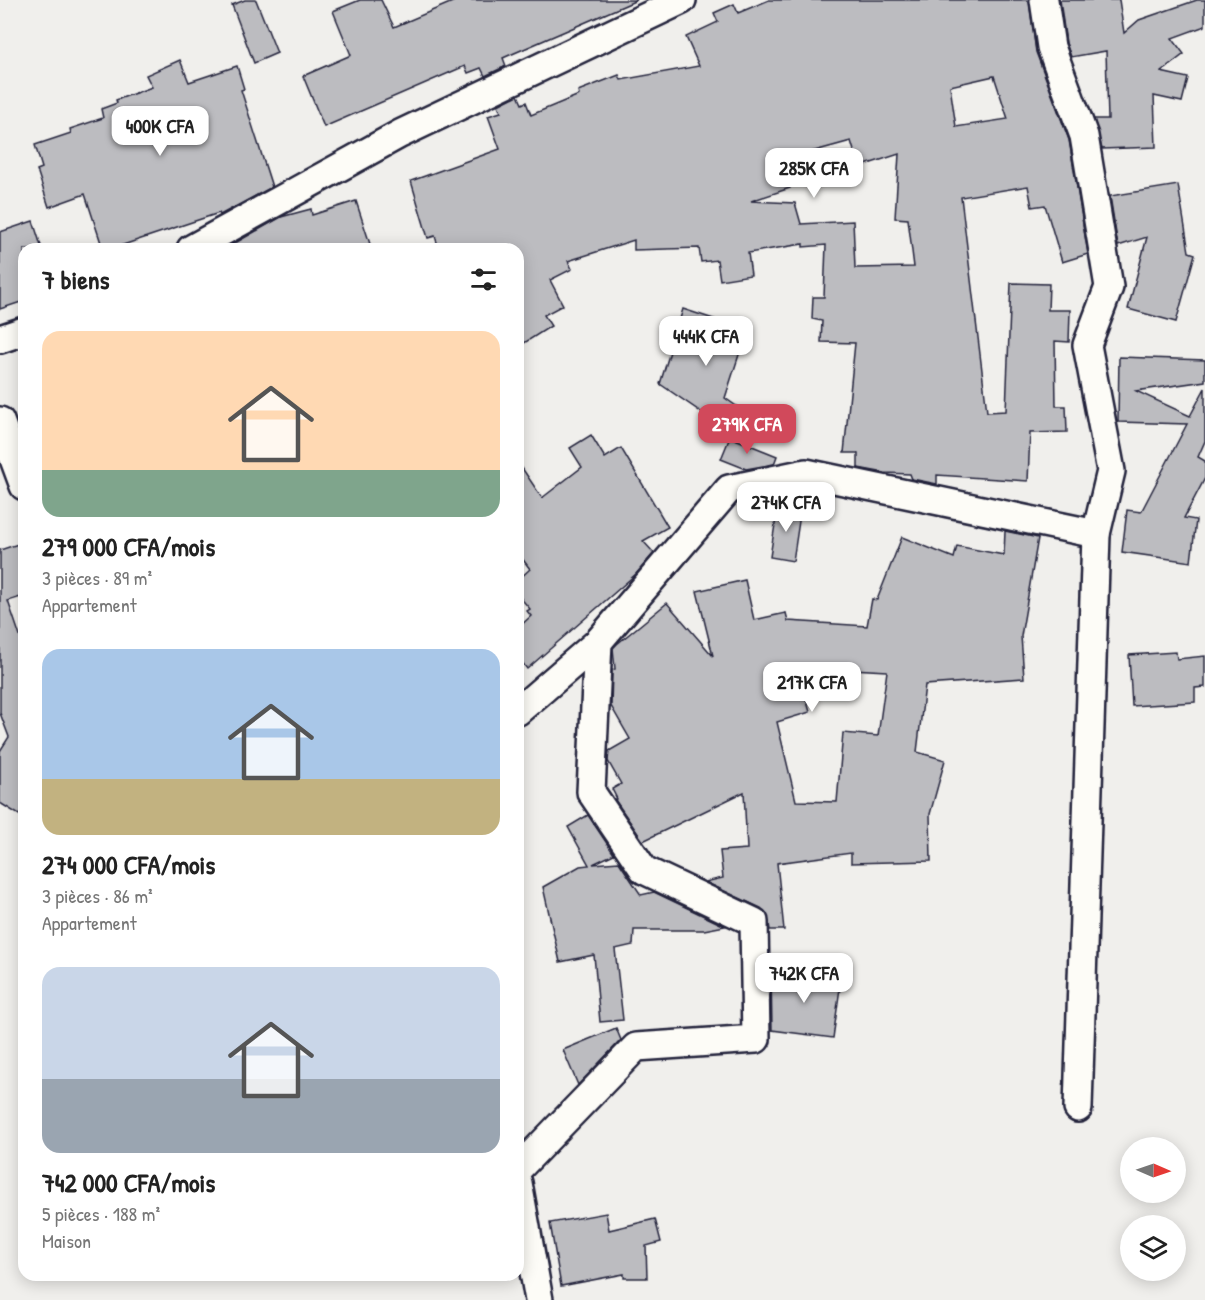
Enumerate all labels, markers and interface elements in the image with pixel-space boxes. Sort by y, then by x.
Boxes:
pin: 400K CFA [98,106,222,157]
text: 400K CFA [126,112,194,139]
pin: 285K CFA [752,148,876,199]
text: 285K CFA [779,154,849,181]
text: 7 biens [42,262,110,297]
icon: filters [467,263,500,296]
pin: 444K CFA [644,316,768,367]
text: 444K CFA [673,322,739,349]
icon: home [217,370,325,478]
pin: 279K CFA [685,404,809,455]
text: 279K CFA [712,410,782,437]
pin: 274K CFA [724,482,848,533]
text: 274K CFA [751,488,821,515]
text: 279 000 CFA/mois [42,529,215,564]
text: 3 pièces · 89 m² [42,564,152,591]
text: Appartement [42,591,137,618]
pin: 217K CFA [750,662,874,713]
text: 217K CFA [777,668,847,695]
icon: home [217,688,325,796]
text: 274 000 CFA/mois [42,847,215,882]
text: 3 pièces · 86 m² [42,882,153,909]
text: Appartement [42,909,137,936]
pin: 742K CFA [742,953,866,1004]
text: 742K CFA [769,959,839,986]
icon: home [217,1006,325,1114]
north arrow [1120,1137,1186,1203]
map controls [1120,1137,1186,1281]
text: 742 000 CFA/mois [42,1165,215,1200]
text: 5 pièces · 188 m² [42,1200,160,1227]
button: layers [1120,1215,1186,1281]
text: Maison [42,1227,91,1254]

